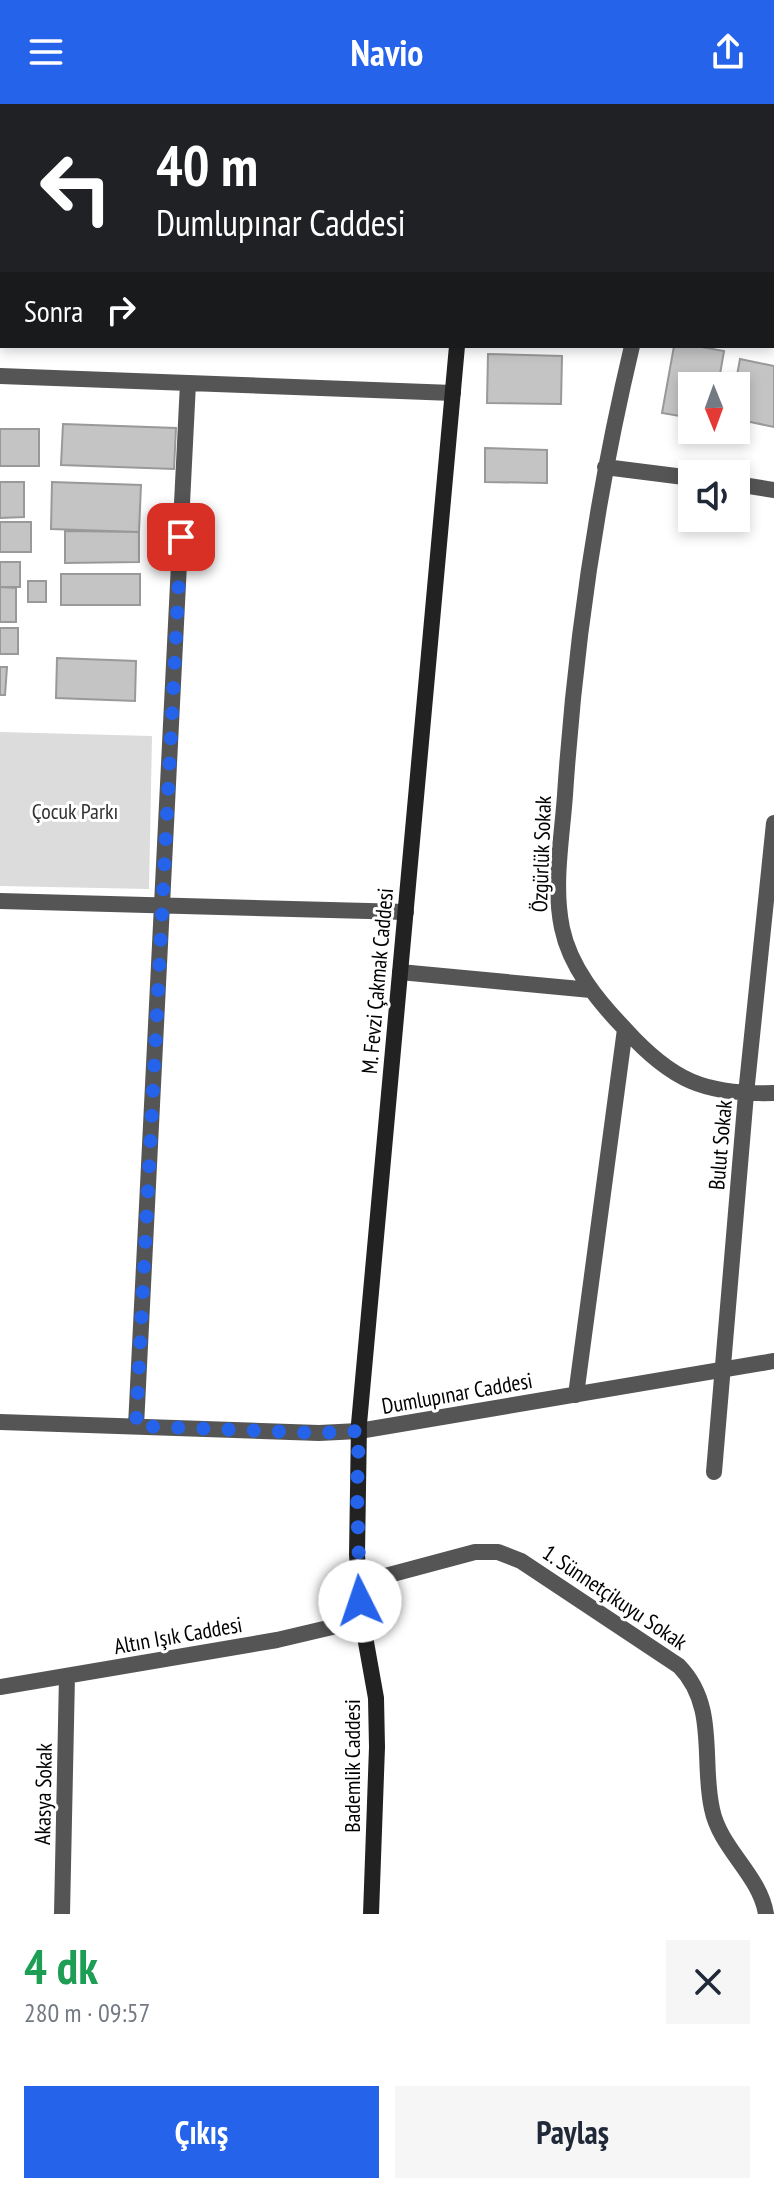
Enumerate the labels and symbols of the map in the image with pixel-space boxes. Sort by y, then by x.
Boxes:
north arrow [678,372,750,444]
pin [147,503,215,571]
street label: Özgürlük Sokak [525,795,557,913]
park label: Çocuk Parkı [32,797,118,825]
street label: M. Fevzi Çakmak Caddesi [355,887,399,1075]
street label: Bulut Sokak [702,1098,738,1191]
street label: Dumlupınar Caddesi [379,1366,535,1420]
street label: 1. Sünnetçikuyu Sokak [537,1538,693,1656]
position arrow [318,1559,402,1643]
street label: Altın Işık Caddesi [112,1610,244,1660]
street label: Bademlik Caddesi [338,1699,366,1833]
street label: Akasya Sokak [28,1742,58,1845]

